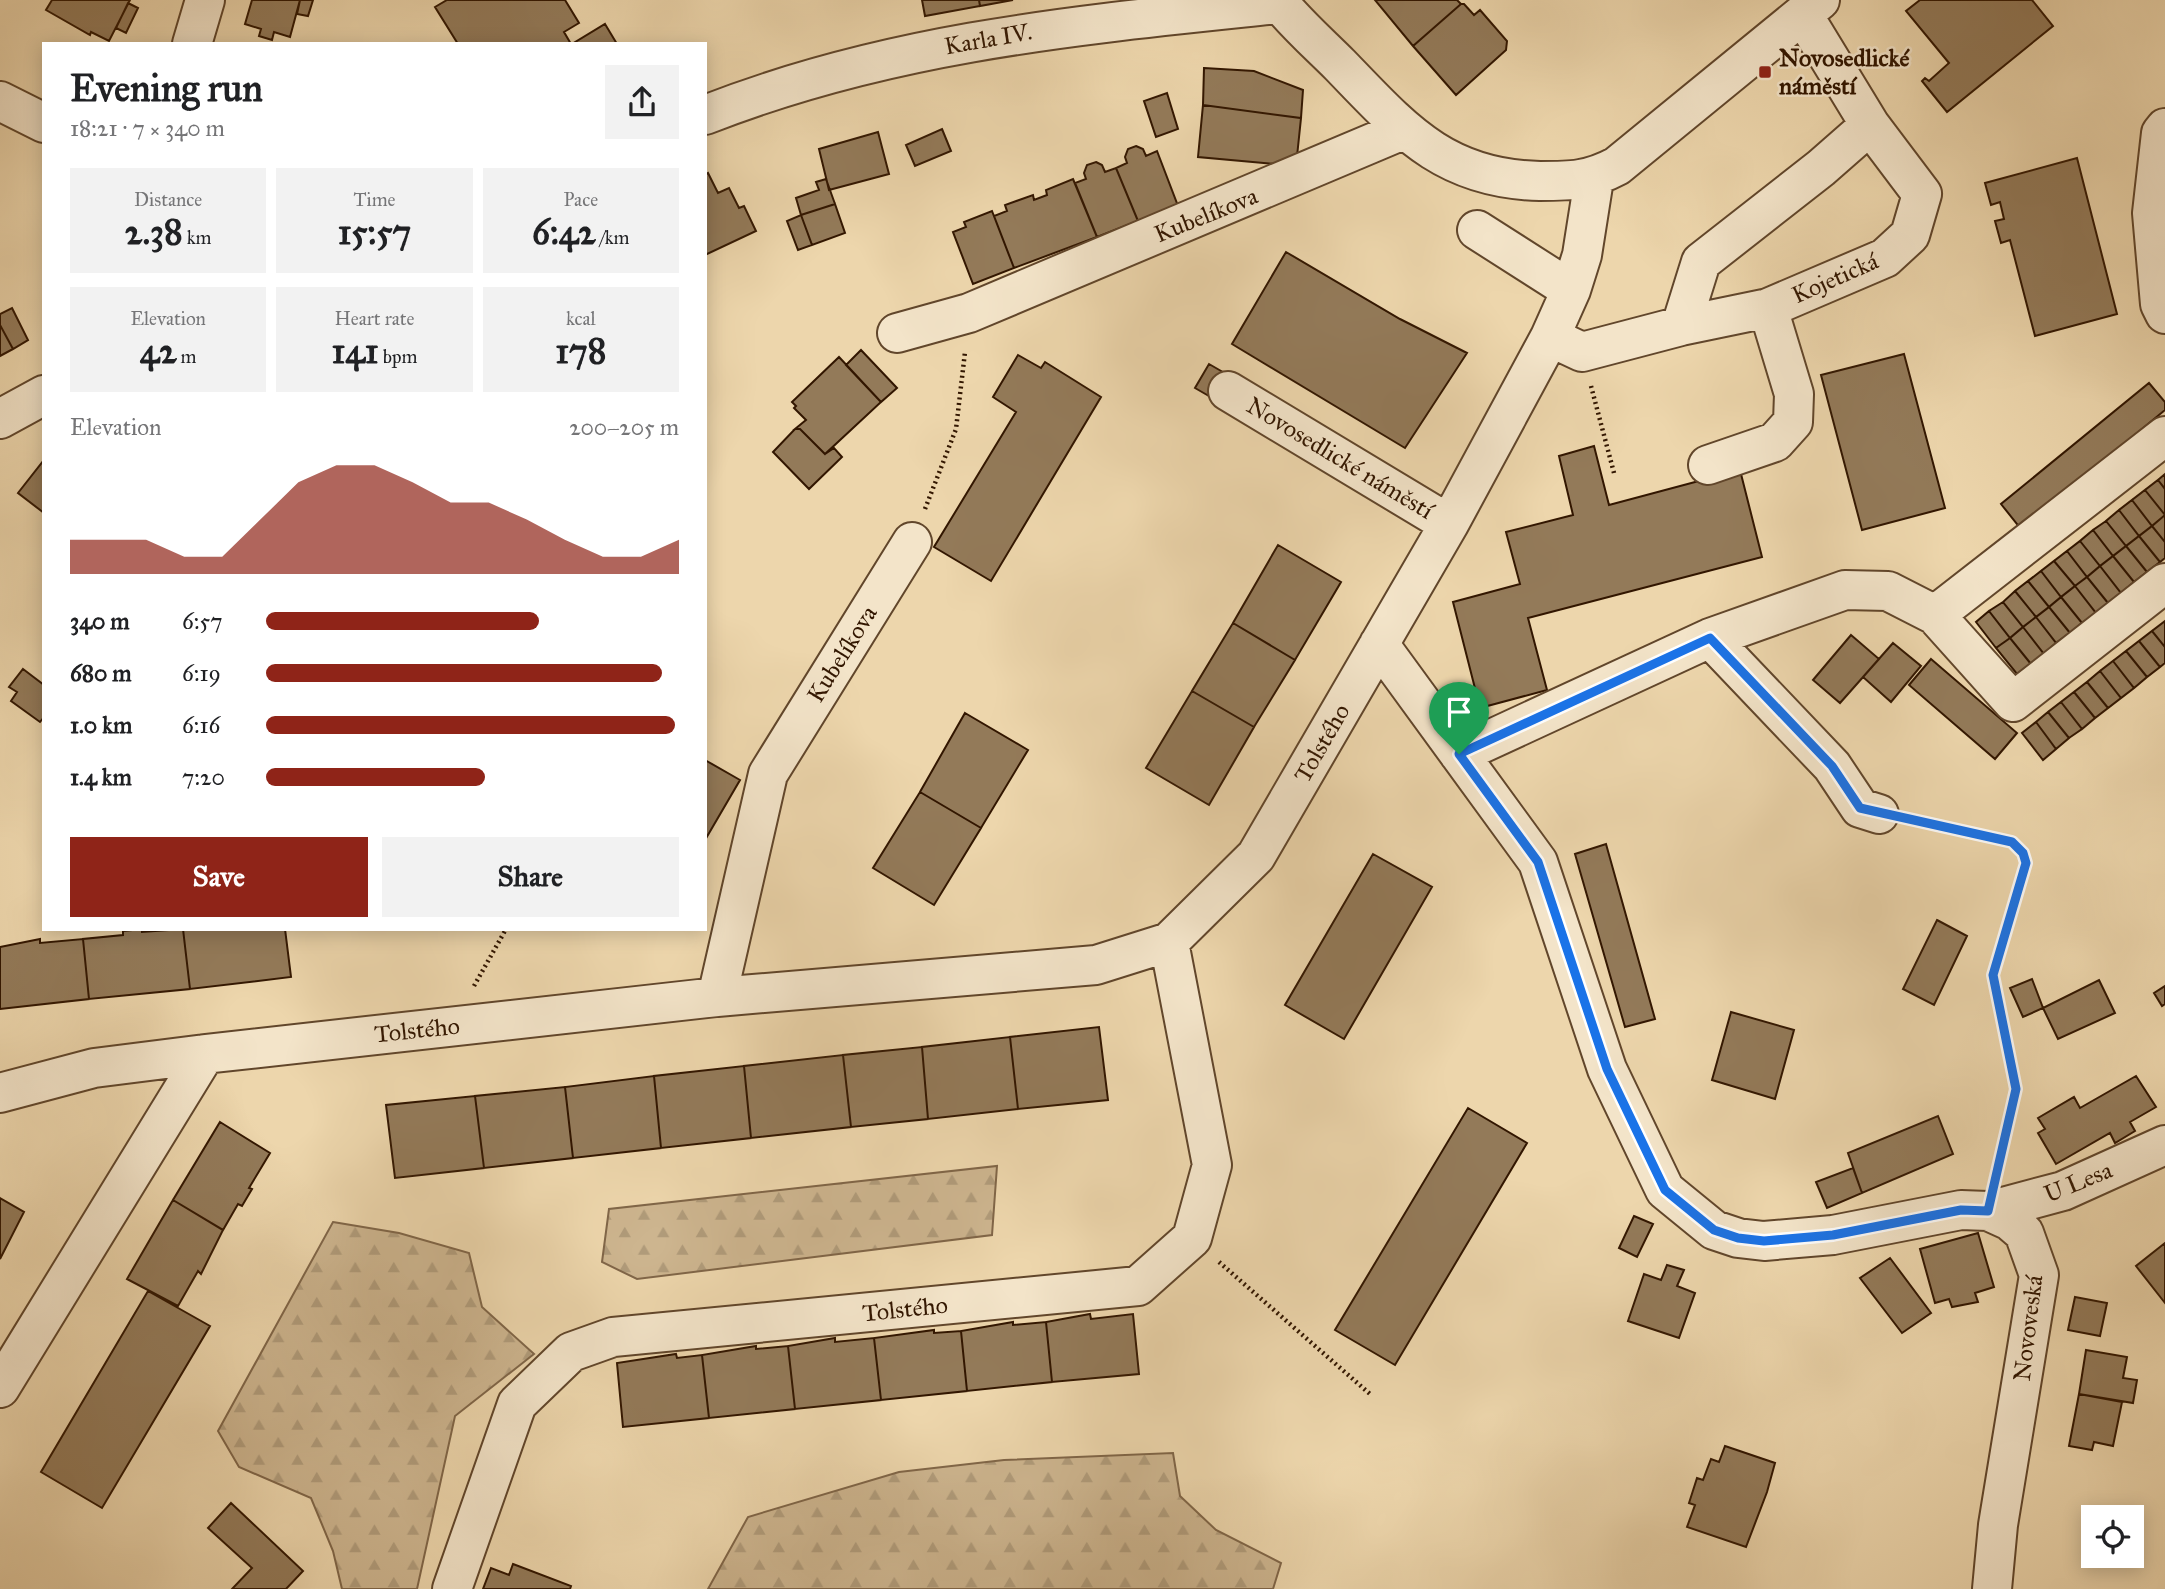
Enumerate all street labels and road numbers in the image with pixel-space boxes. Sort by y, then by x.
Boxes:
street label: Karla IV. [942,17,1034,61]
street label: Kubelíkova [1150,180,1263,249]
street label: Kojetická [1787,245,1884,310]
street label: Novosedlické náměstí [1241,390,1440,526]
street label: Kubelíkova [800,599,884,708]
street label: Tolstého [1288,698,1356,788]
street label: Tolstého [373,1011,461,1049]
street label: U Lesa [2040,1155,2117,1209]
street label: Novoveská [2007,1272,2049,1383]
street label: Tolstého [861,1290,949,1328]

